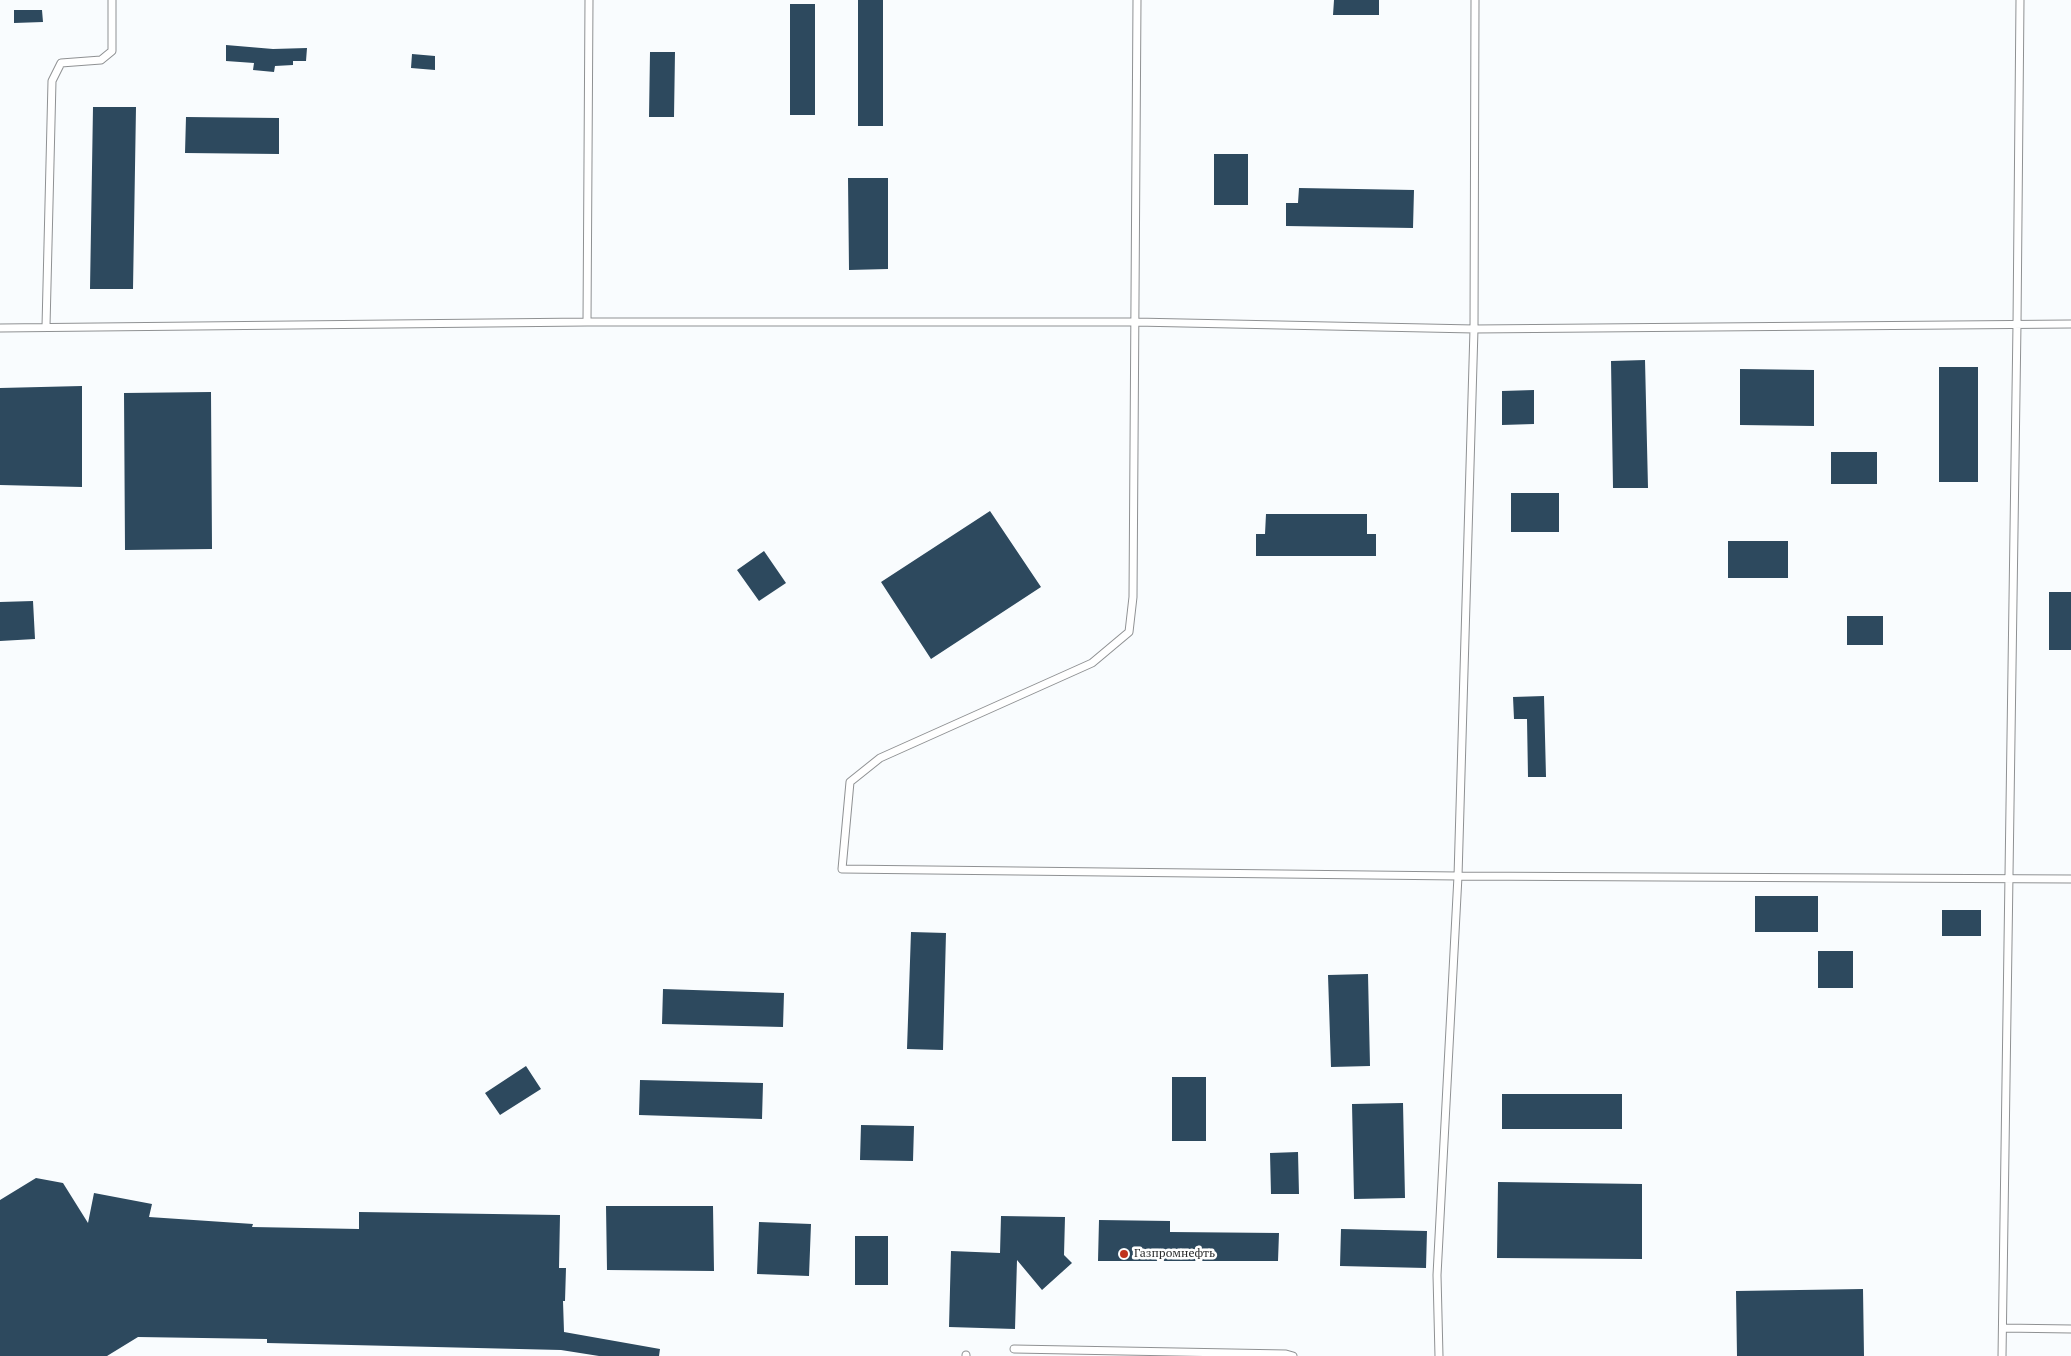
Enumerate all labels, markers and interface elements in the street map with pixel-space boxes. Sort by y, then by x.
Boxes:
place label: Газпромнефть [1134,1247,1215,1261]
marker: Газпромнефть [1118,1248,1130,1260]

